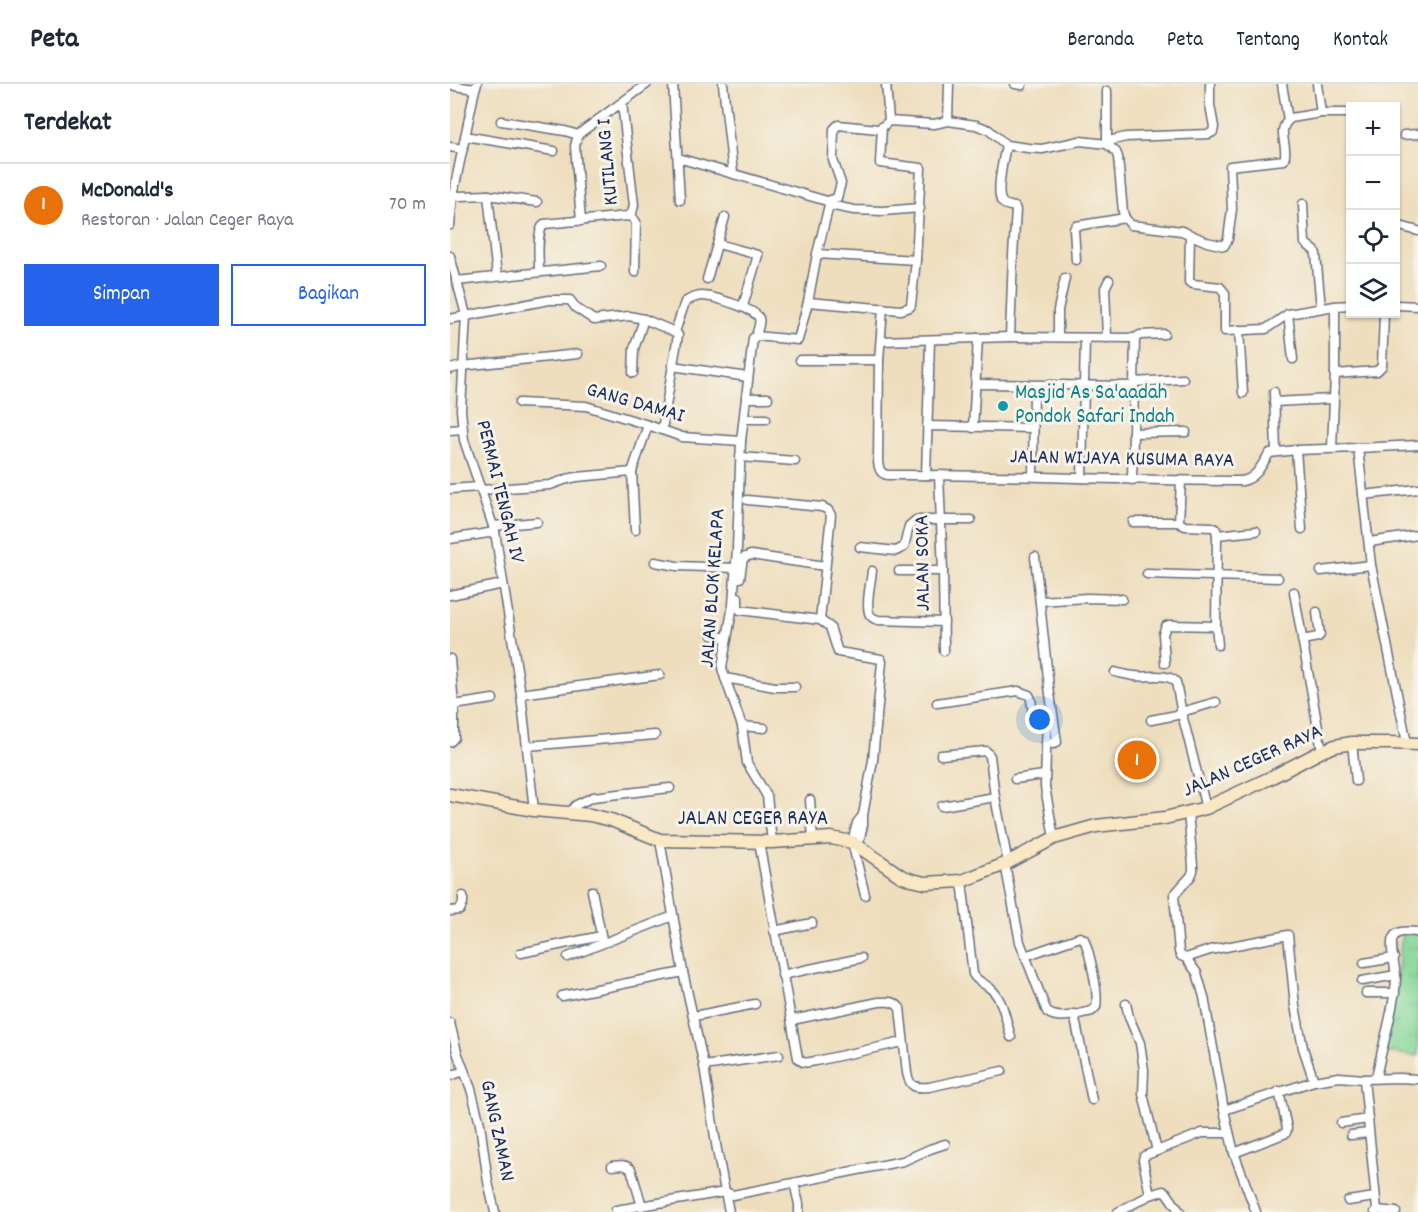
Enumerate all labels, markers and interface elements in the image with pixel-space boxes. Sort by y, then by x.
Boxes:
text: Peta [30,21,79,61]
text: Beranda [1068,26,1134,56]
text: Peta [1167,26,1203,56]
text: Tentang [1236,26,1300,56]
text: Kontak [1333,26,1388,56]
map controls [1346,102,1400,318]
button: + [1346,102,1400,156]
text: Terdekat [24,105,112,142]
street label: KUTILANG I [590,117,628,207]
button: − [1346,156,1400,210]
text: McDonald's [81,176,174,207]
text: 1 [41,191,46,219]
text: 70 m [389,191,426,219]
text: Restoran · Jalan Ceger Raya [81,207,293,235]
button: locate [1346,210,1400,264]
button: Simpan [24,264,219,326]
button: Bagikan [231,264,426,326]
button: layers [1346,264,1400,318]
street label: GANG DAMAI [583,376,688,432]
place label: Masjid As Sa'aadah Pondok Safari Indah [1015,379,1175,433]
marker: Masjid As Sa'aadah Pondok Safari Indah [996,399,1010,413]
street label: PERMAI TENGAH IV [467,417,531,567]
street label: JALAN WIJAYA KUSUMA RAYA [1009,443,1235,477]
street label: JALAN BLOK KELAPA [693,507,735,669]
street label: JALAN SOKA [908,514,940,612]
your location [1025,705,1054,734]
street label: JALAN CEGER RAYA [1178,718,1328,806]
pin: 1 [1118,738,1156,782]
street label: JALAN CEGER RAYA [678,805,828,835]
street label: GANG ZAMAN [471,1078,521,1184]

